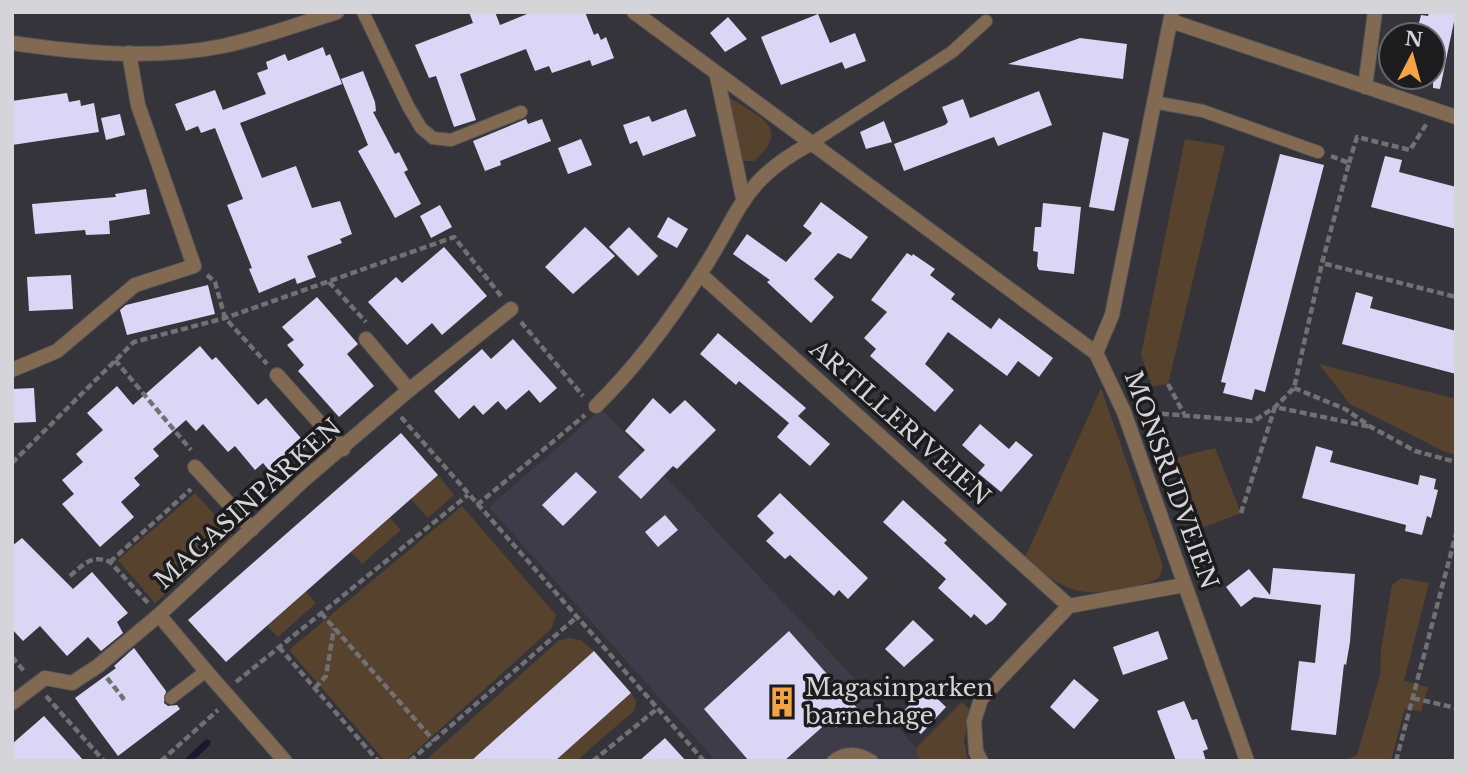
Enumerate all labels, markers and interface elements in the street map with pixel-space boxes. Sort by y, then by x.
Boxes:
north arrow [1377,21,1447,91]
text: N [1404,27,1424,52]
street label: ARTILLERIVEIEN [803,333,996,511]
street label: MONSRUDVEIEN [1119,367,1224,593]
street label: MAGASINPARKEN [149,412,347,595]
place label: Magasinparken barnehage [804,673,993,730]
building icon: Magasinparken barnehage [765,685,799,719]

